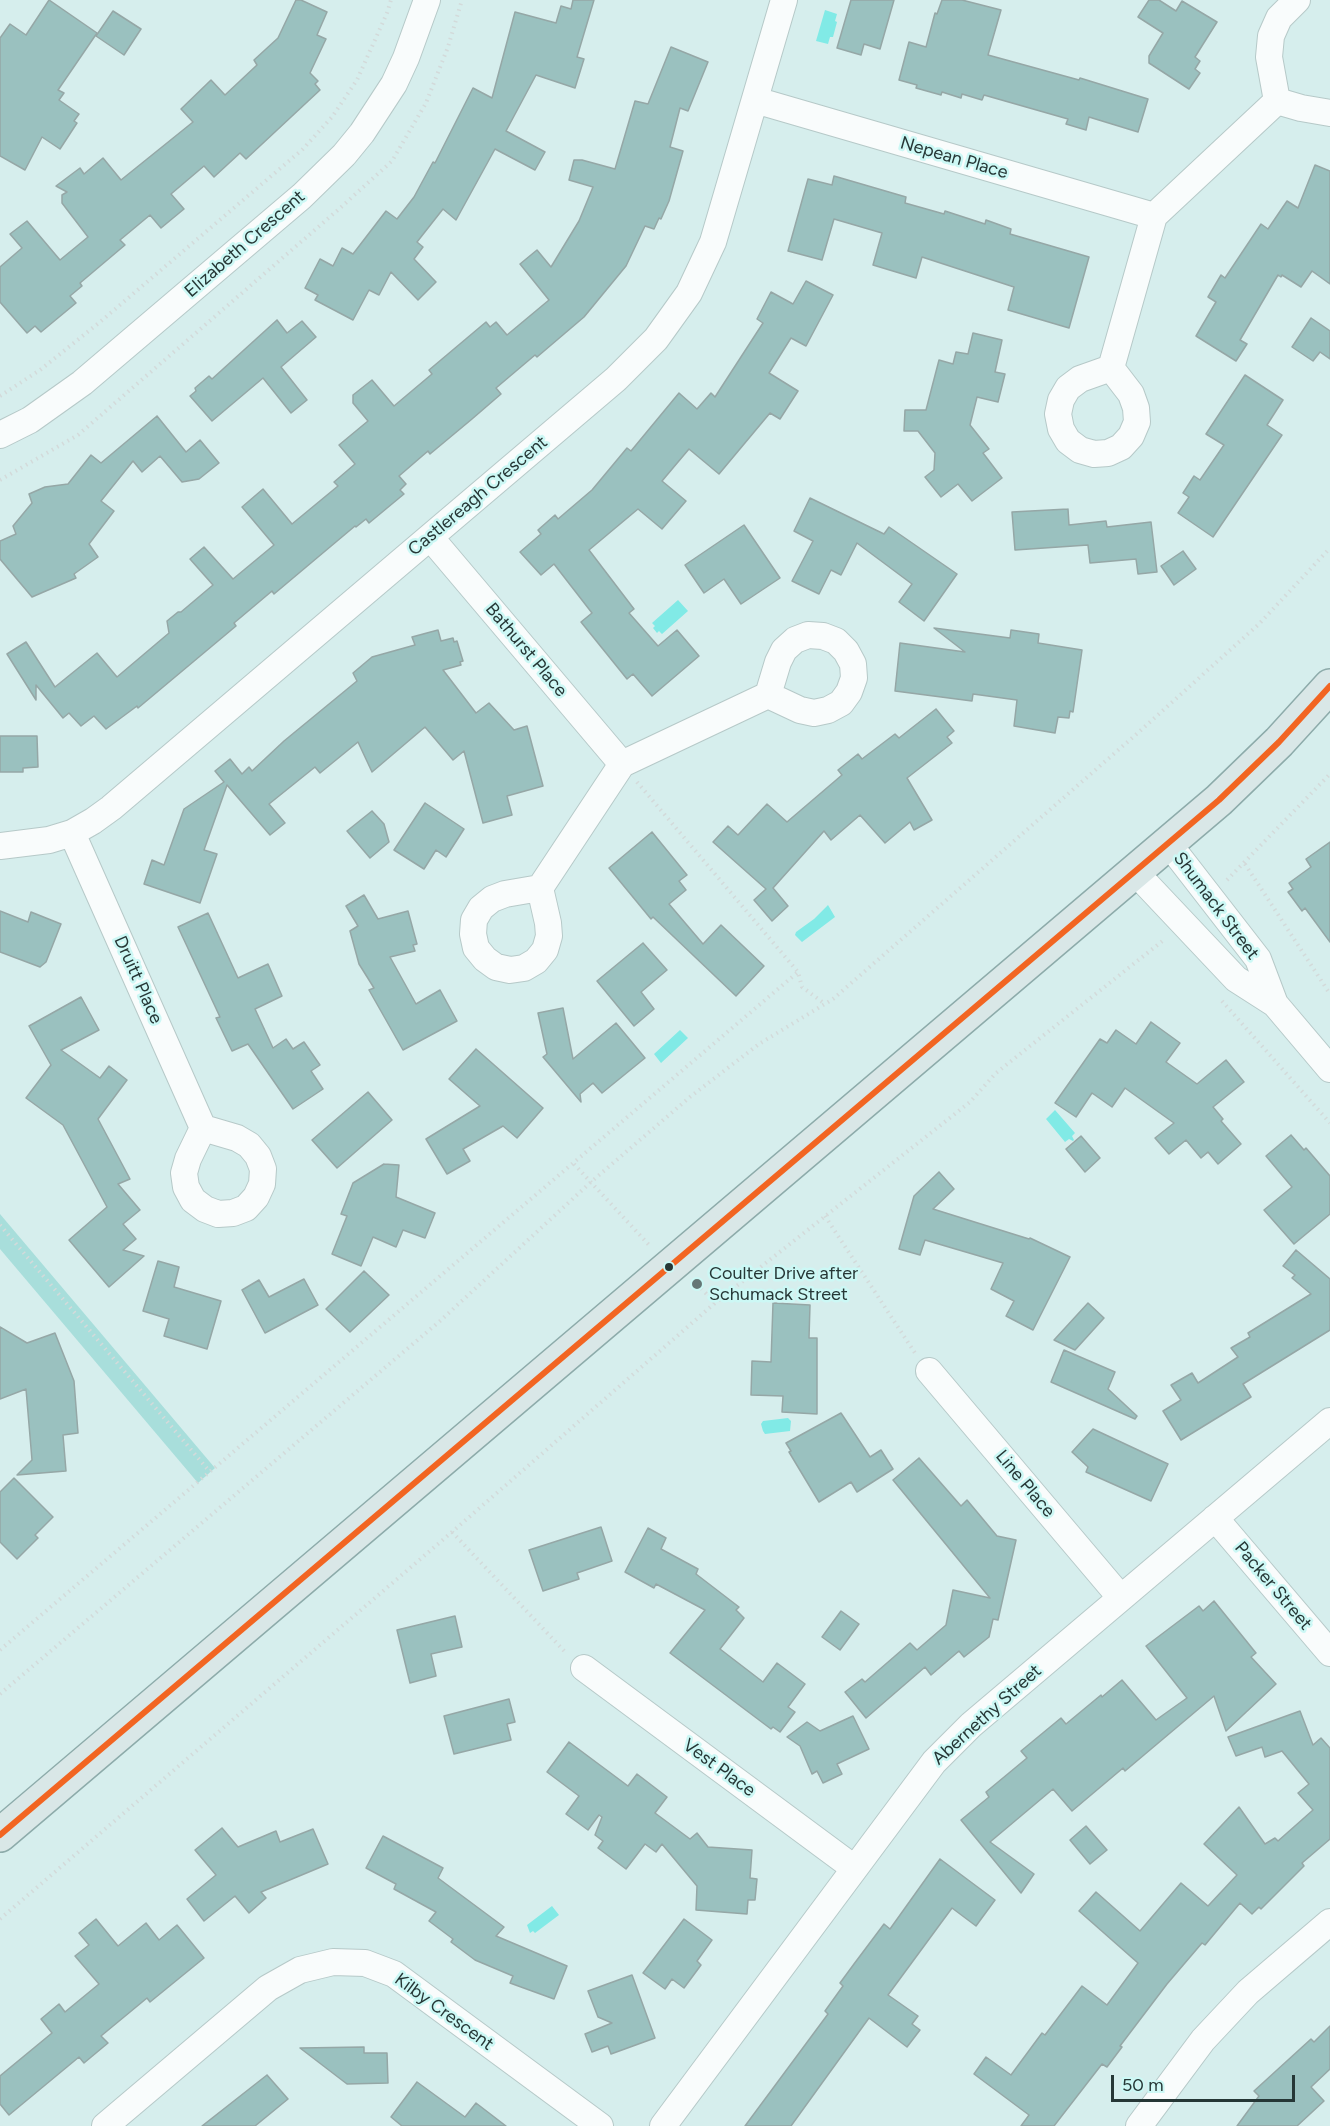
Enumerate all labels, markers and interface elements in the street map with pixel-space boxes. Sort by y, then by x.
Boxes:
street label: Nepean Place [898,132,1010,184]
street label: Elizabeth Crescent [180,186,310,302]
street label: Castlereagh Crescent [404,431,552,561]
street label: Bathurst Place [480,599,572,701]
street label: Shumack Street [1169,848,1263,964]
street label: Druitt Place [109,933,167,1027]
unlabelled marker [663,1261,675,1273]
place label: Coulter Drive after Schumack Street [709,1263,858,1306]
marker: Coulter Drive after Schumack Street [690,1277,704,1291]
street label: Line Place [991,1446,1059,1522]
street label: Packer Street [1230,1538,1316,1634]
street label: Abernethy Street [928,1660,1046,1770]
street label: Vest Place [679,1734,759,1802]
street label: Kilby Crescent [390,1969,498,2055]
scale bar [1114,2063,1298,2101]
text: 50 m [1122,2074,1164,2096]

